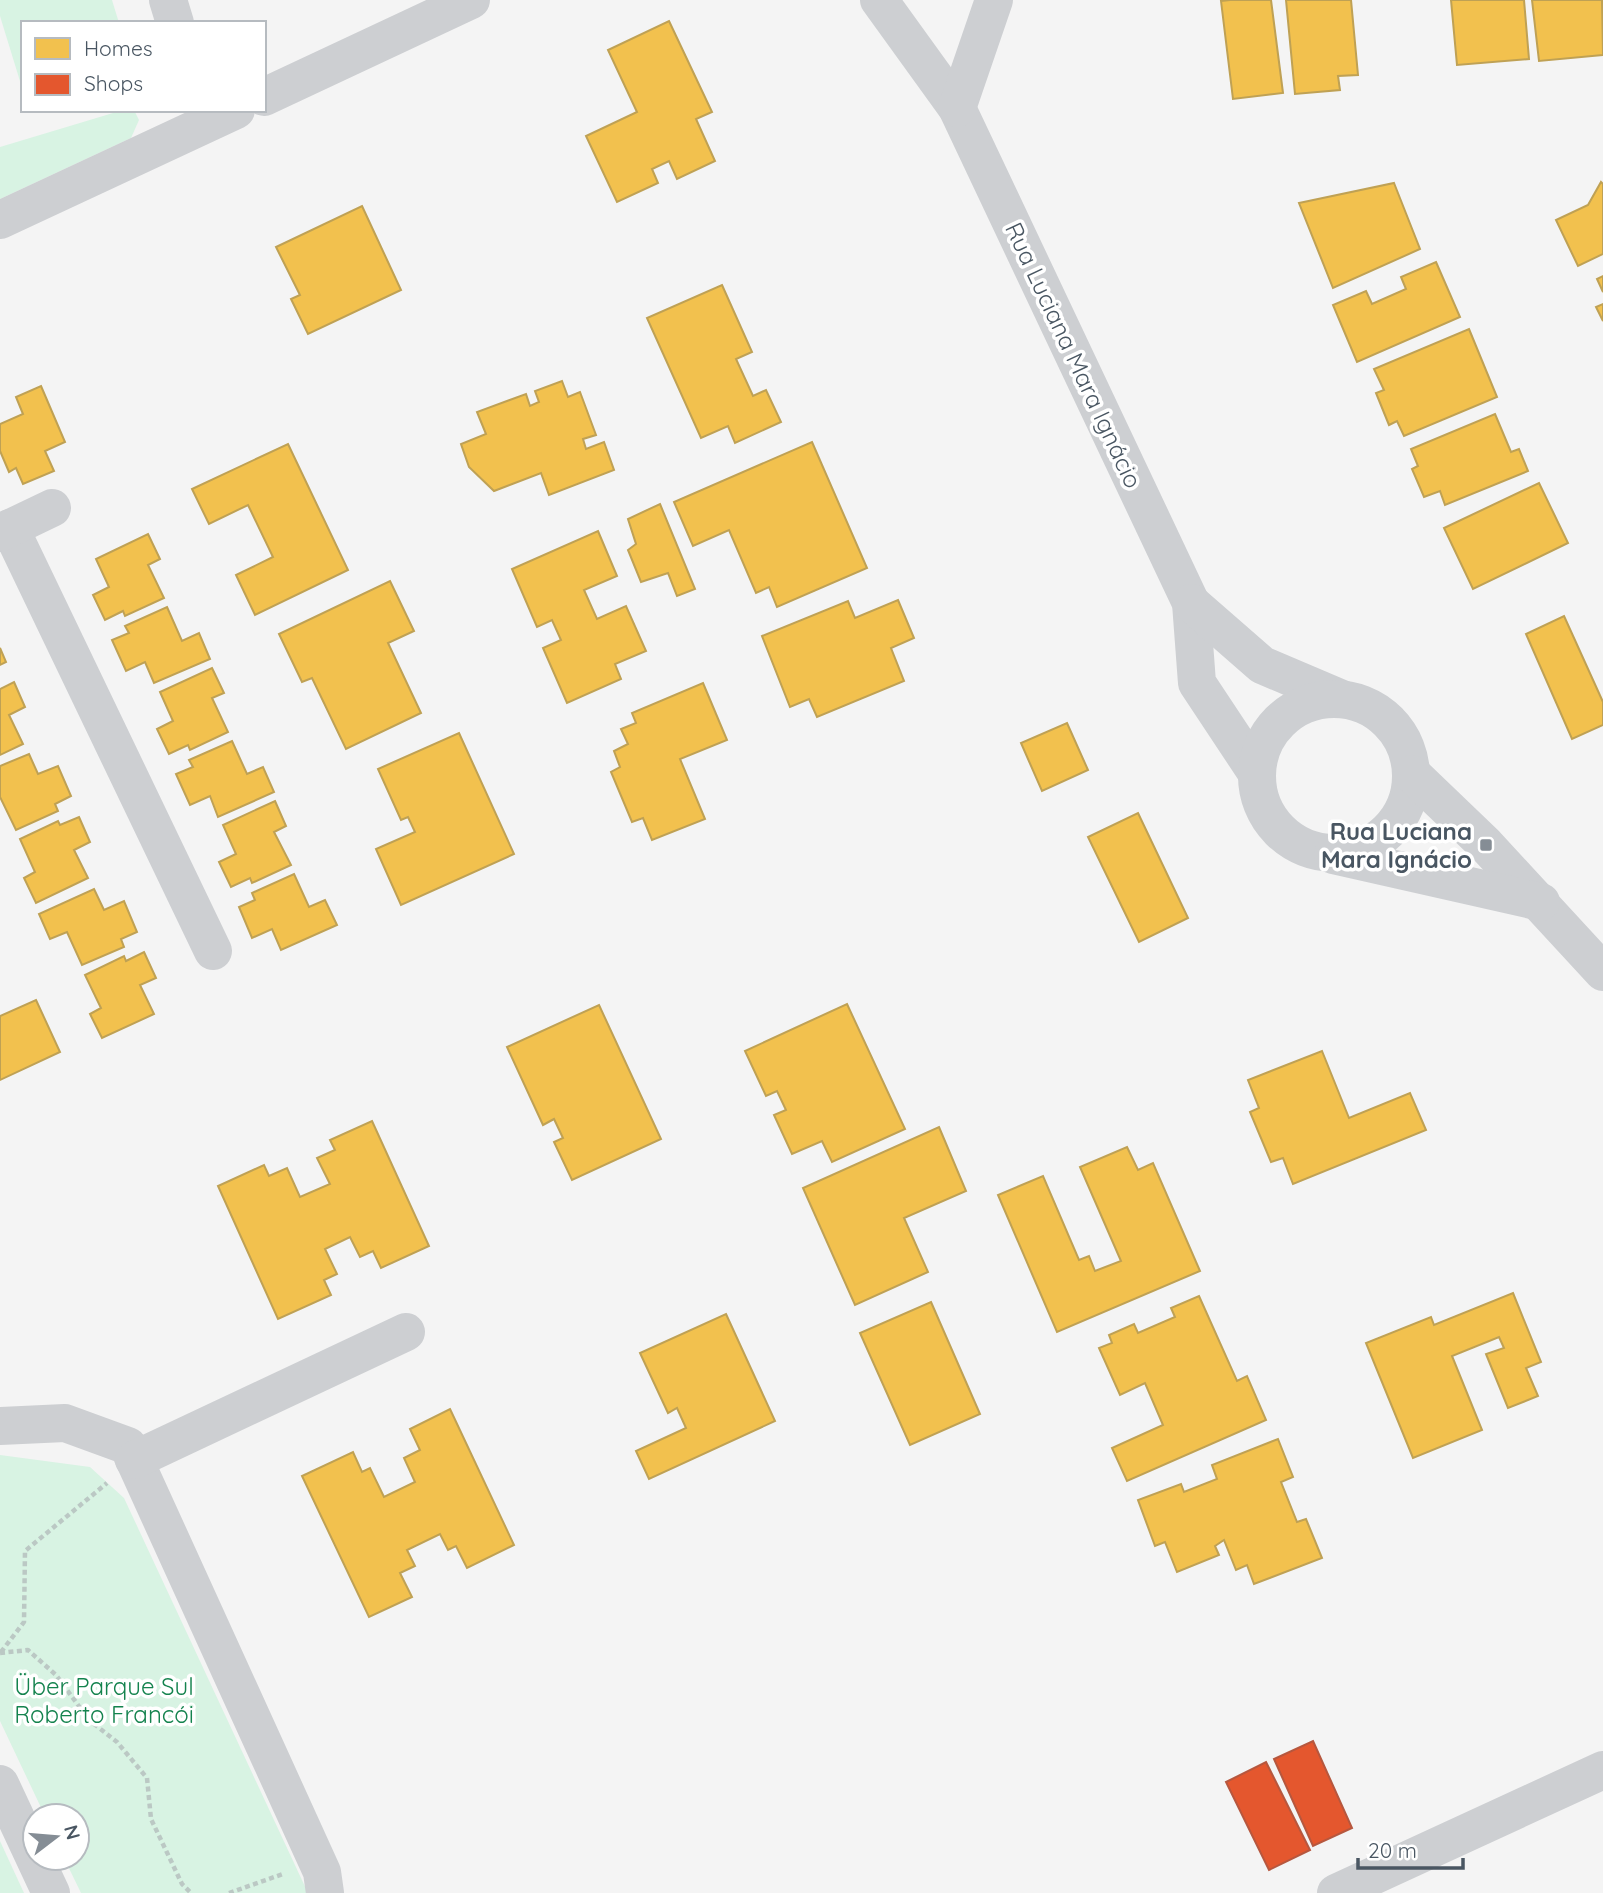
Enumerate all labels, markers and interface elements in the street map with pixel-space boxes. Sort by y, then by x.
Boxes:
legend [21,21,266,112]
text: Homes [84,35,153,61]
text: Shops [84,70,143,96]
street label: Rua Luciana Mara Ignácio [999,217,1149,493]
place label: Rua Luciana Mara Ignácio [1321,816,1472,874]
marker: Rua Luciana Mara Ignácio [1478,837,1494,853]
park label: Über Parque Sul Roberto Francói [14,1671,194,1729]
north arrow [21,1802,91,1872]
text: N [59,1822,86,1842]
scale bar [1358,1826,1463,1870]
text: 20 m [1368,1837,1417,1863]

